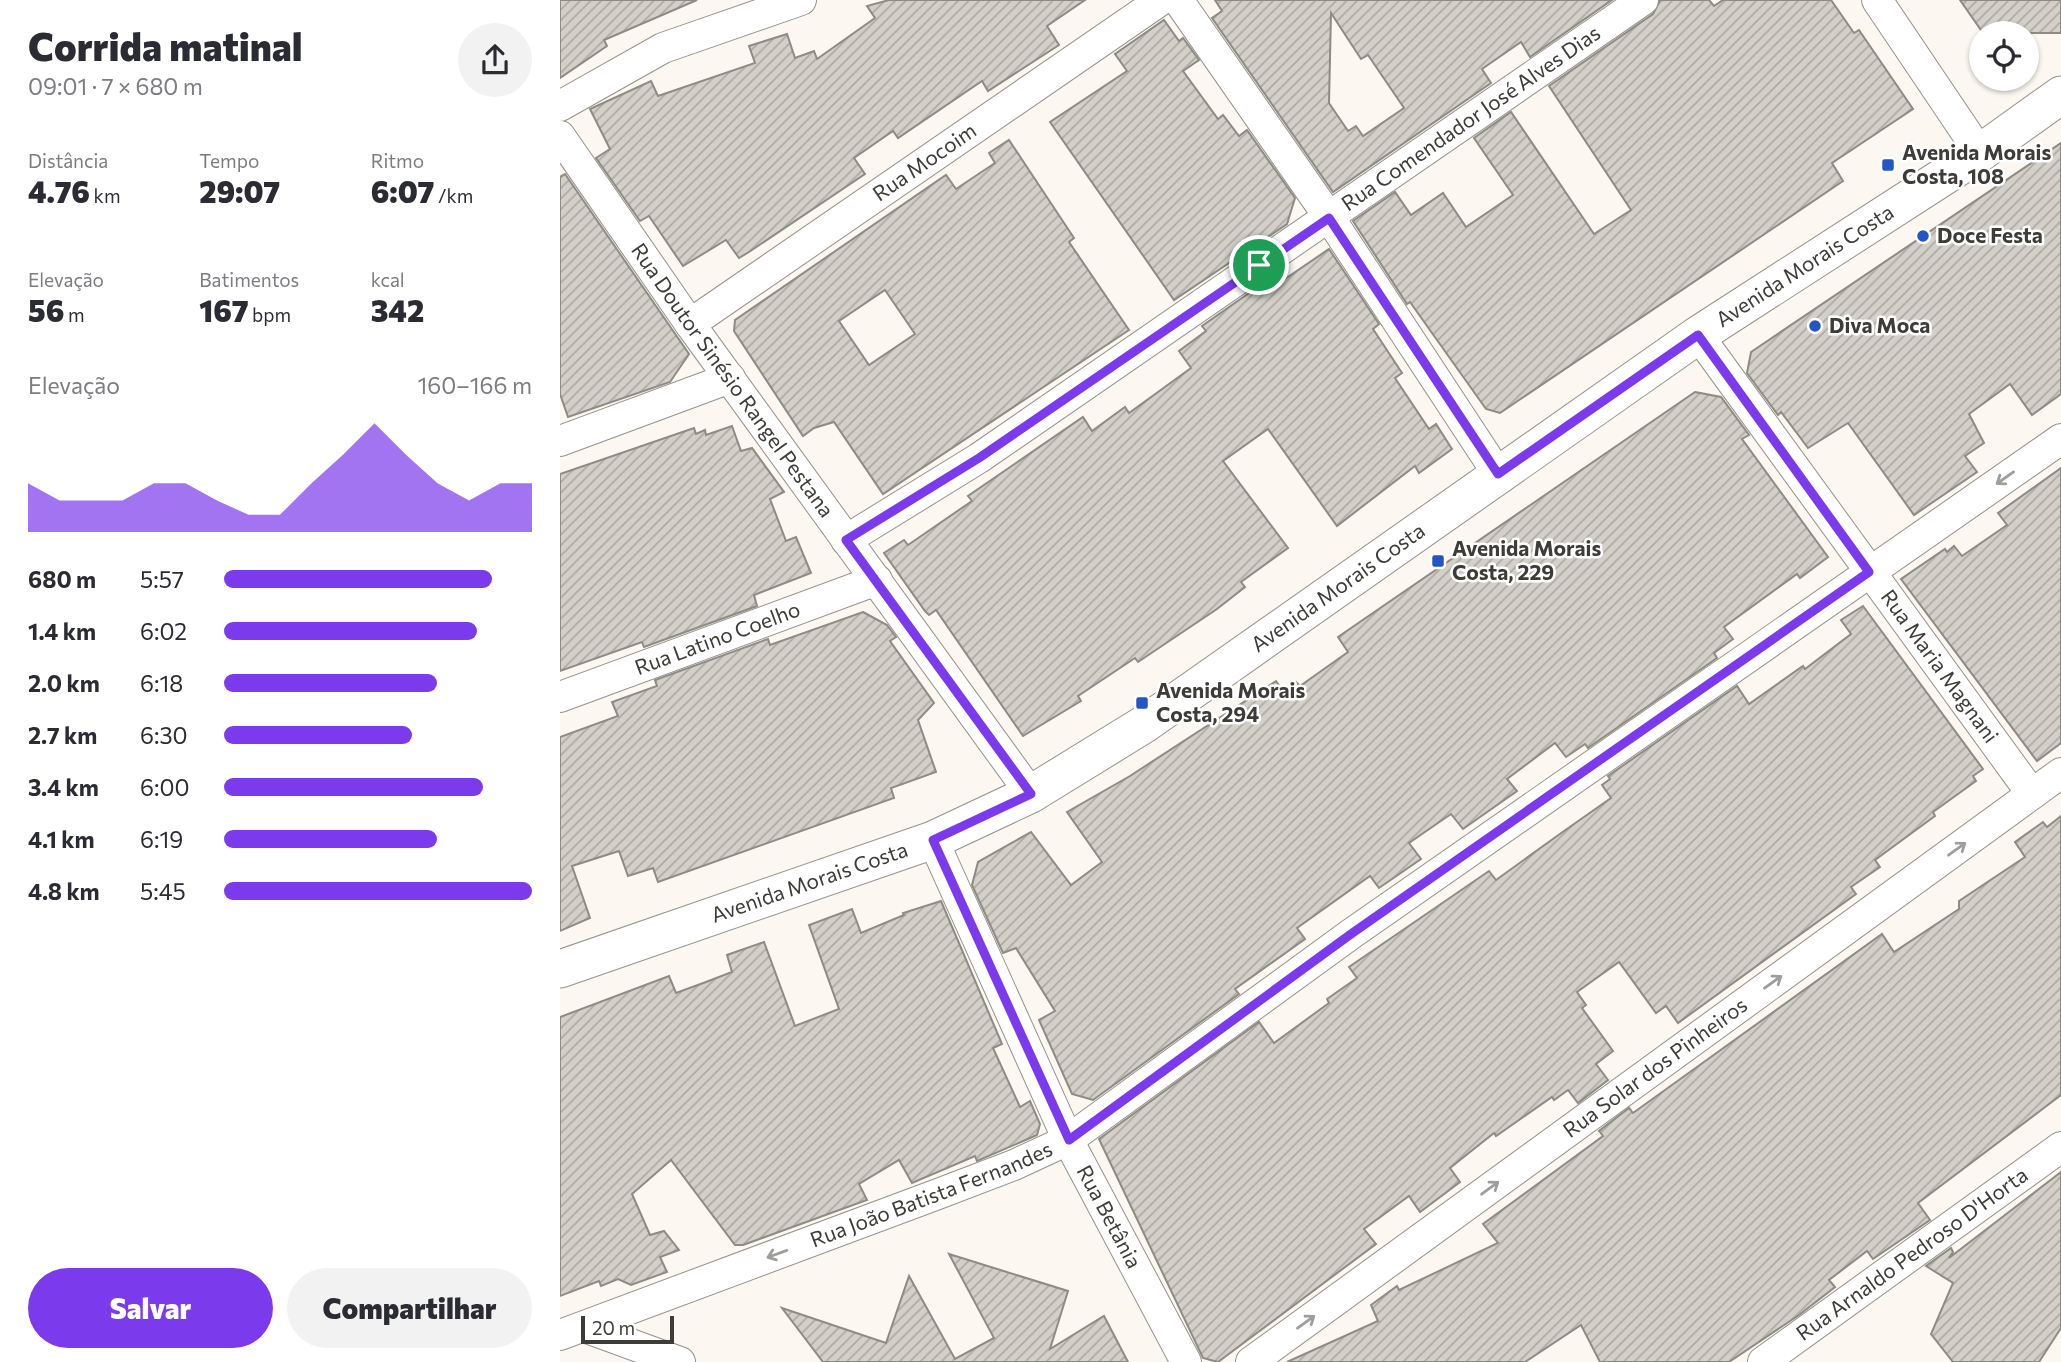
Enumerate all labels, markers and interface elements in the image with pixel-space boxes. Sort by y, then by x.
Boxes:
street label: Rua Comendador José Alves Dias [1336,19,1604,215]
map controls [1969,21,2039,91]
button: locate [1969,21,2039,91]
text: Corrida matinal [28,22,303,69]
button: share [458,23,532,97]
text: 09:01 · 7 × 680 m [28,72,203,100]
street label: Rua Mocoim [867,117,980,206]
place label: Avenida Morais Costa, 108 [1902,139,2051,188]
text: Distância [28,149,108,172]
text: Tempo [199,149,259,172]
text: Ritmo [371,149,424,172]
marker: Avenida Morais Costa, 108 [1880,157,1896,173]
text: 4.76 [28,172,90,209]
text: 29:07 [199,172,280,209]
text: 6:07 [371,172,434,209]
text: km [90,184,120,207]
text: /km [434,184,473,207]
street label: Avenida Morais Costa [1711,198,1898,331]
place label: Doce Festa [1937,222,2043,247]
marker: Doce Festa [1915,228,1931,244]
pin [1229,235,1289,295]
street label: Rua Doutor Sinésio Rangel Pestana [627,238,840,521]
icon: arrive [1240,246,1278,284]
text: Elevação [28,268,104,291]
text: Batimentos [199,268,299,291]
text: kcal [371,268,405,291]
text: 56 [28,291,64,328]
text: 167 [199,291,248,328]
text: 342 [371,291,424,328]
text: m [64,303,85,326]
text: bpm [248,303,291,326]
place label: Diva Moca [1829,312,1930,337]
marker: Diva Moca [1807,318,1823,334]
text: Elevação [28,371,120,399]
text: 160–166 m [417,371,532,399]
one-way arrow [1996,471,2015,485]
street label: Avenida Morais Costa [1246,517,1429,656]
place label: Avenida Morais Costa, 229 [1452,535,1601,584]
marker: Avenida Morais Costa, 229 [1430,553,1446,569]
text: 680 m [28,565,96,593]
text: 5:57 [140,565,184,593]
street label: Rua Maria Magnani [1876,584,2004,747]
street label: Rua Latino Coelho [631,596,803,679]
text: 1.4 km [28,617,96,645]
text: 6:02 [140,617,187,645]
text: 2.0 km [28,669,100,697]
text: 6:18 [140,669,183,697]
place label: Avenida Morais Costa, 294 [1156,677,1305,726]
marker: Avenida Morais Costa, 294 [1134,695,1150,711]
text: 2.7 km [28,721,97,749]
text: 6:30 [140,721,188,749]
text: 3.4 km [28,773,99,801]
text: 6:00 [140,773,189,801]
text: 4.1 km [28,825,94,853]
text: 6:19 [140,825,183,853]
street label: Avenida Morais Costa [707,836,911,927]
one-way arrow [1947,841,1966,856]
text: 4.8 km [28,877,100,905]
text: 5:45 [140,877,186,905]
one-way arrow [1763,975,1782,989]
street label: Rua Solar dos Pinheiros [1558,991,1751,1142]
street label: Rua João Batista Fernandes [806,1135,1056,1252]
street label: Rua Betânia [1073,1160,1148,1272]
street label: Rua Arnaldo Pedroso D'Horta [1791,1161,2032,1345]
one-way arrow [1480,1181,1499,1195]
one-way arrow [766,1249,788,1261]
button: Salvar [28,1268,273,1348]
button: Compartilhar [287,1268,532,1348]
scale bar [581,1313,674,1345]
one-way arrow [1296,1315,1315,1329]
text: 20 m [592,1316,635,1339]

